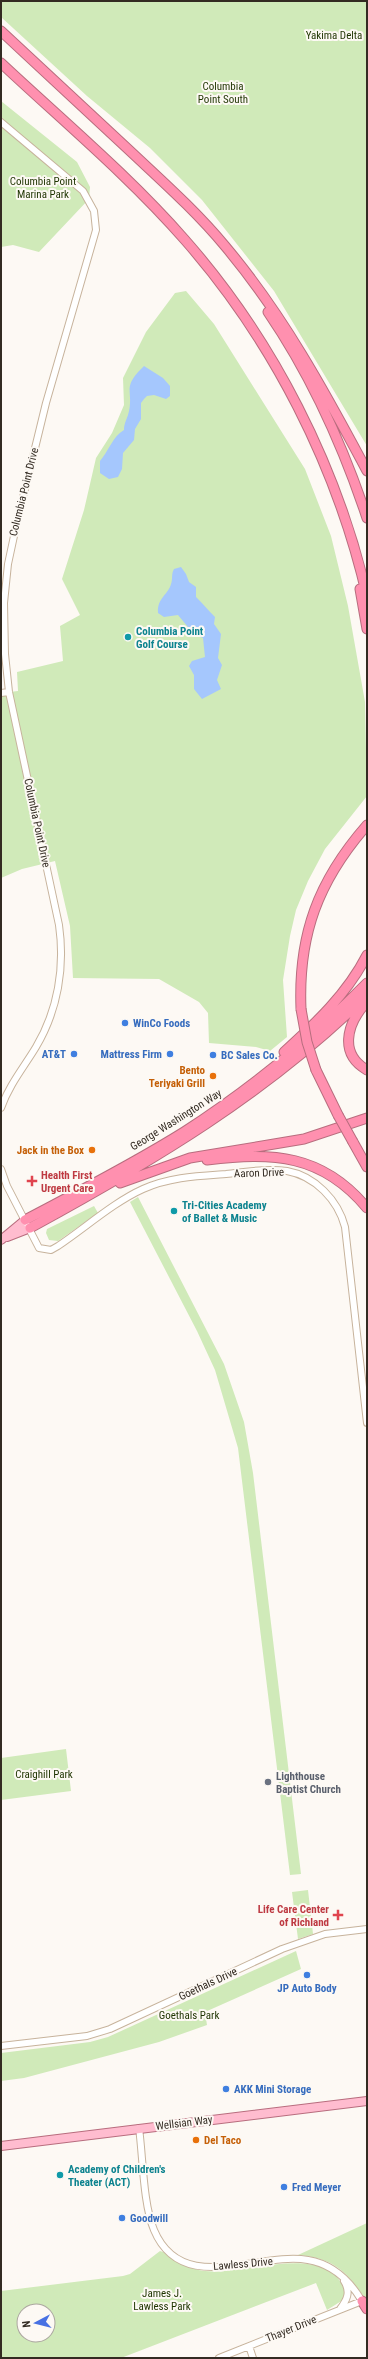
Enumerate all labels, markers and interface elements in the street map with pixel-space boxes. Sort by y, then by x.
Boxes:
park label: Yakima Delta [306,29,362,42]
park label: Columbia Point South [198,80,248,106]
park label: Columbia Point Marina Park [10,175,76,201]
street label: Columbia Point Drive [7,446,41,538]
place label: Columbia Point Golf Course [136,625,204,651]
marker: Columbia Point Golf Course [123,632,133,642]
street label: Columbia Point Drive [21,777,53,869]
place label: WinCo Foods [133,1017,190,1030]
marker: WinCo Foods [120,1018,130,1028]
place label: AT&T [42,1048,66,1061]
place label: Mattress Firm [101,1048,162,1061]
marker: AT&T [69,1049,79,1059]
marker: Mattress Firm [165,1049,175,1059]
place label: BC Sales Co. [221,1049,278,1062]
marker: BC Sales Co. [208,1050,218,1060]
place label: Bento Teriyaki Grill [149,1064,206,1090]
marker: Bento Teriyaki Grill [208,1071,218,1081]
street label: George Washington Way [128,1086,224,1153]
place label: Jack in the Box [17,1144,84,1157]
marker: Jack in the Box [87,1145,97,1155]
street label: Aaron Drive [234,1166,284,1180]
place label: Health First Urgent Care [41,1169,93,1195]
marker: Health First Urgent Care [26,1175,38,1187]
place label: Tri-Cities Academy of Ballet & Music [182,1199,267,1225]
marker: Tri-Cities Academy of Ballet & Music [169,1206,179,1216]
park label: Craighill Park [15,1768,73,1781]
place label: Lighthouse Baptist Church [276,1770,341,1796]
marker: Lighthouse Baptist Church [263,1777,273,1787]
place label: Life Care Center of Richland [258,1903,329,1929]
marker: Life Care Center of Richland [332,1909,344,1921]
street label: Goethals Drive [177,1965,239,2003]
marker: JP Auto Body [302,1970,312,1980]
place label: JP Auto Body [277,1982,337,1995]
park label: Goethals Park [159,2009,219,2022]
place label: AKK Mini Storage [234,2083,311,2096]
marker: AKK Mini Storage [221,2084,231,2094]
street label: Wellsian Way [155,2113,214,2133]
place label: Del Taco [204,2134,242,2147]
marker: Del Taco [191,2135,201,2145]
place label: Academy of Children's Theater (ACT) [68,2163,165,2189]
marker: Academy of Children's Theater (ACT) [55,2170,65,2180]
place label: Fred Meyer [292,2181,342,2194]
marker: Fred Meyer [279,2182,289,2192]
place label: Goodwill [130,2212,168,2225]
marker: Goodwill [117,2213,127,2223]
street label: Lawless Drive [213,2255,273,2273]
park label: James J. Lawless Park [133,2287,191,2313]
north arrow [16,2303,56,2343]
street label: Thayer Drive [264,2313,318,2345]
text: N [20,2320,33,2328]

